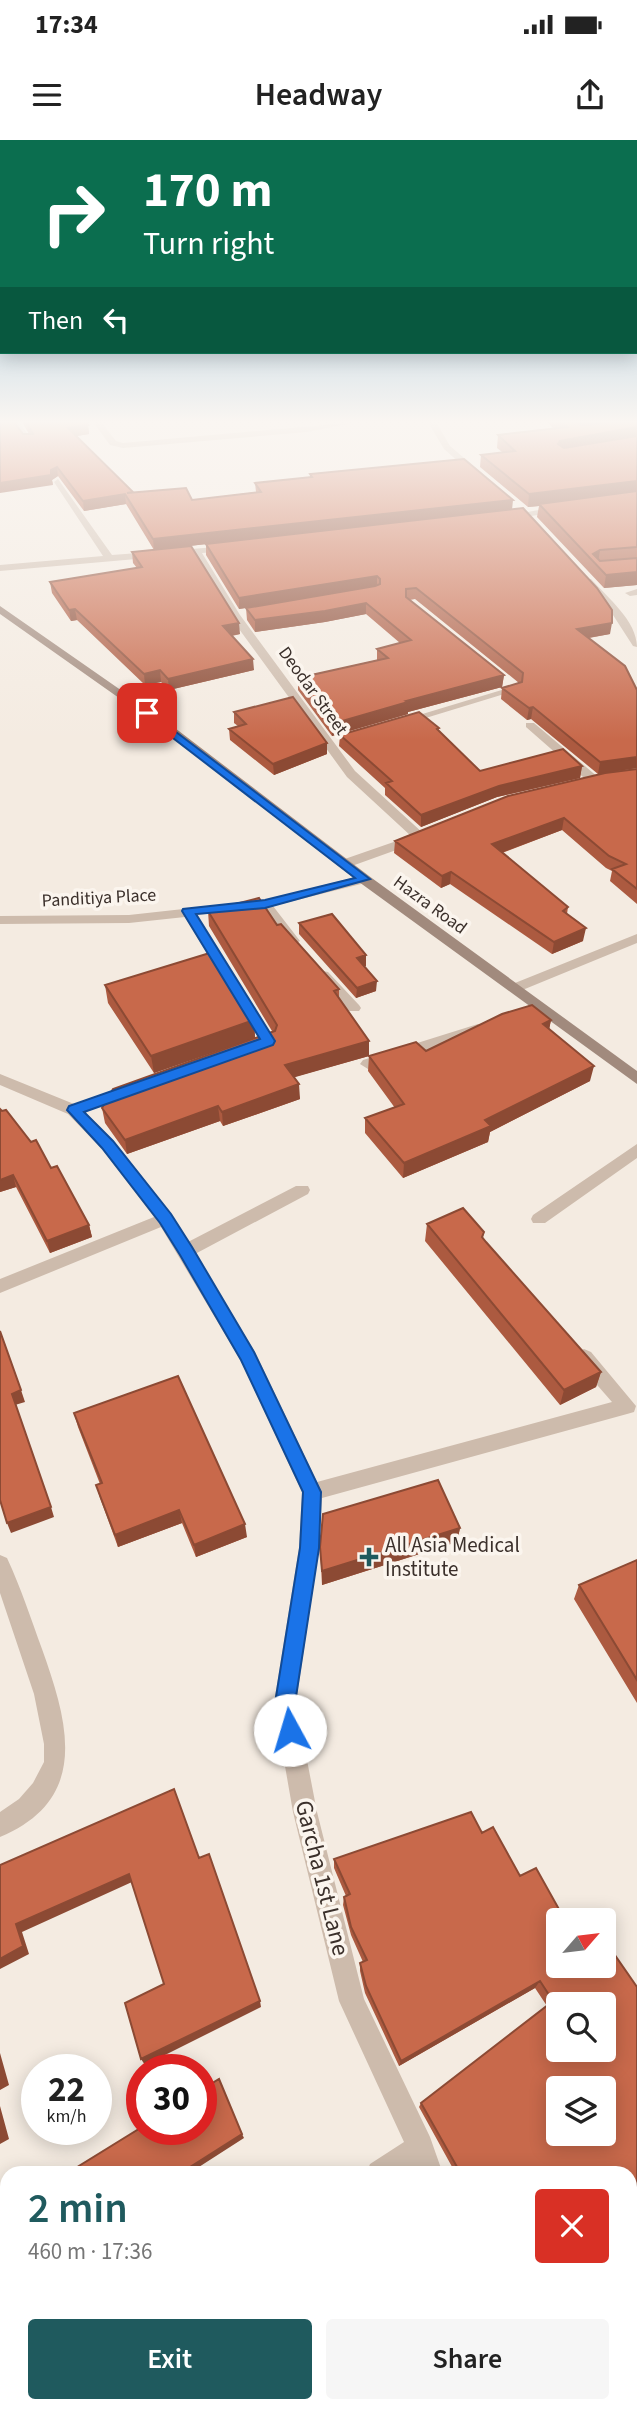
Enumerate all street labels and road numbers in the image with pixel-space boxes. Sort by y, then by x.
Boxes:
street label: Deodar Street [272,642,354,740]
street label: Hazra Road [388,870,472,940]
street label: Panditiya Place [41,883,157,913]
street label: Garcha 1st Lane [286,1797,358,1959]

